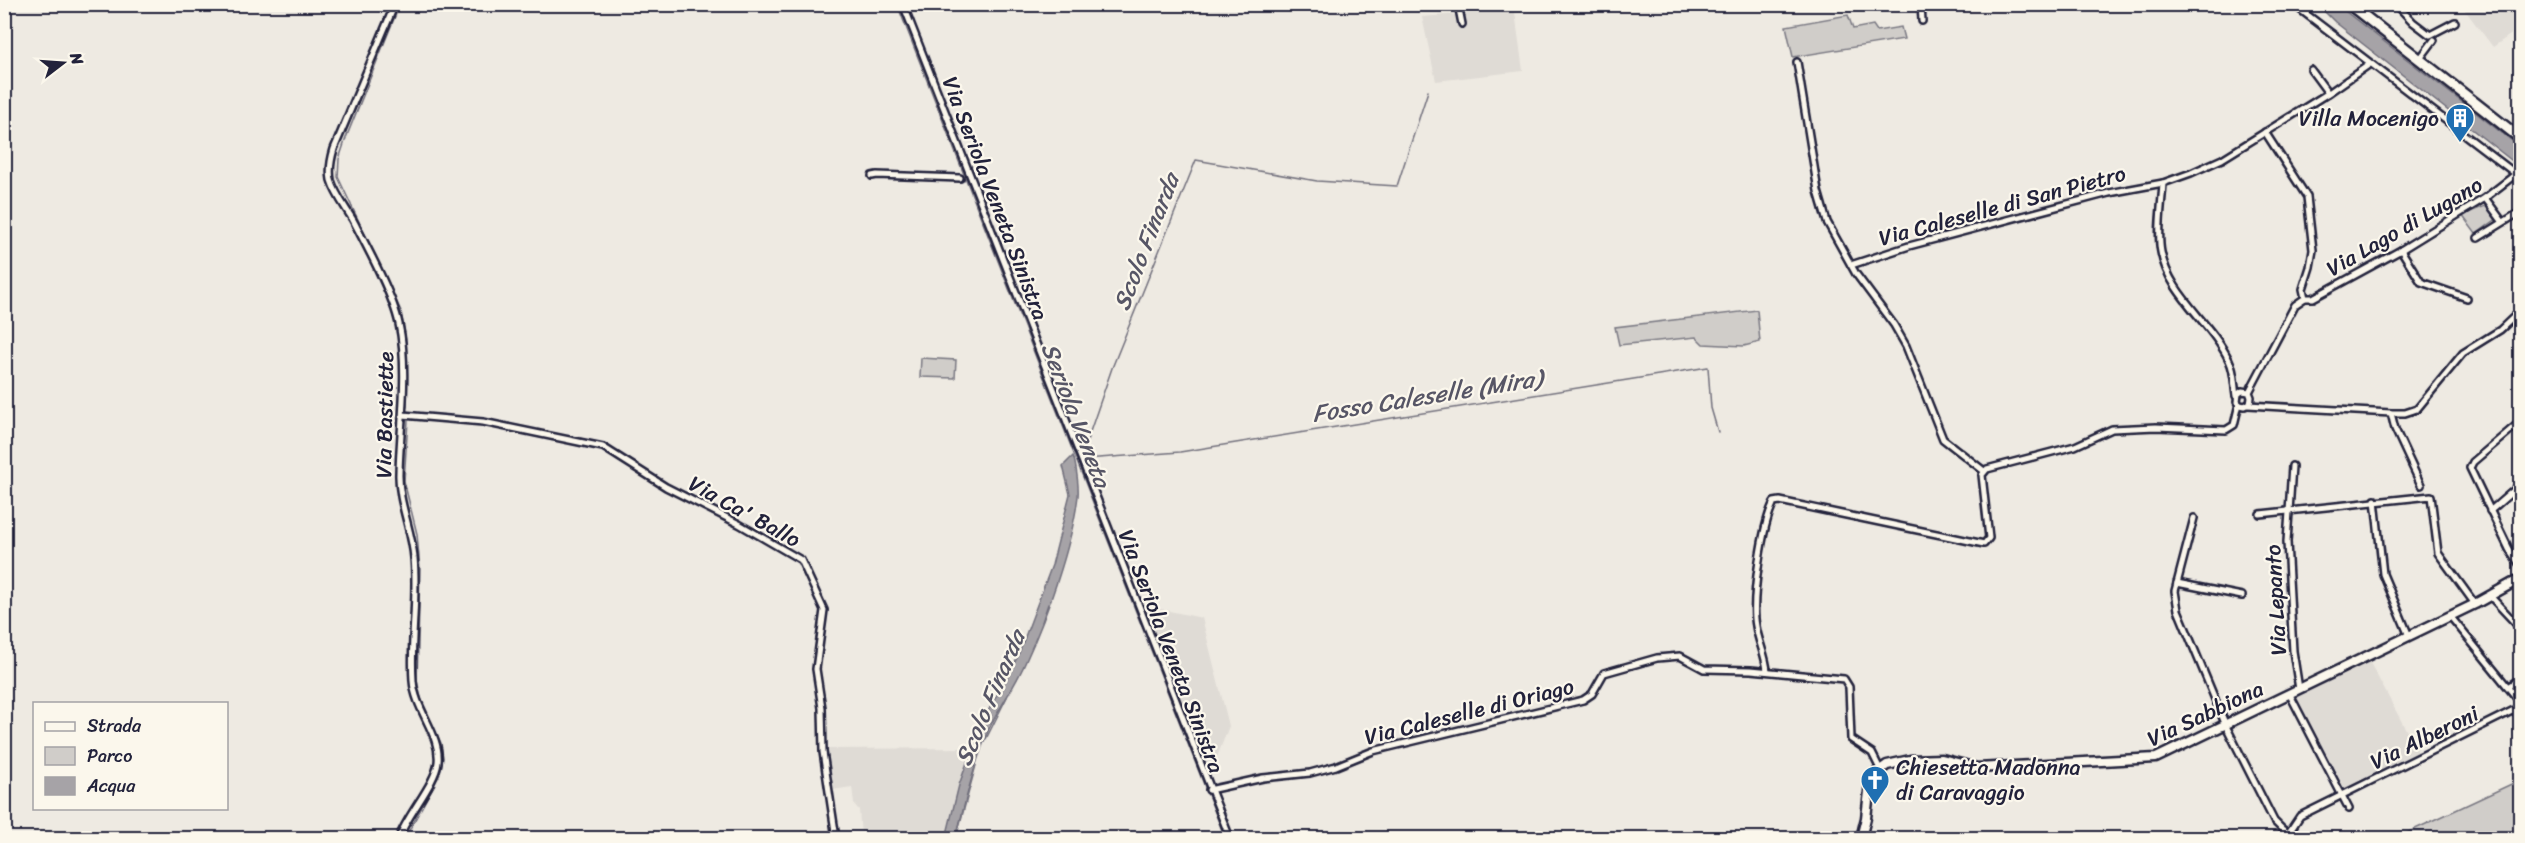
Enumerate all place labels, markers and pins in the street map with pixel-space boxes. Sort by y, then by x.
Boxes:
place label: Villa Mocenigo [2299,99,2439,138]
building icon: Villa Mocenigo [2444,102,2476,144]
place label: Chiesetta Madonna di Caravaggio [1896,748,2081,812]
church icon: Chiesetta Madonna di Caravaggio [1859,764,1891,806]

